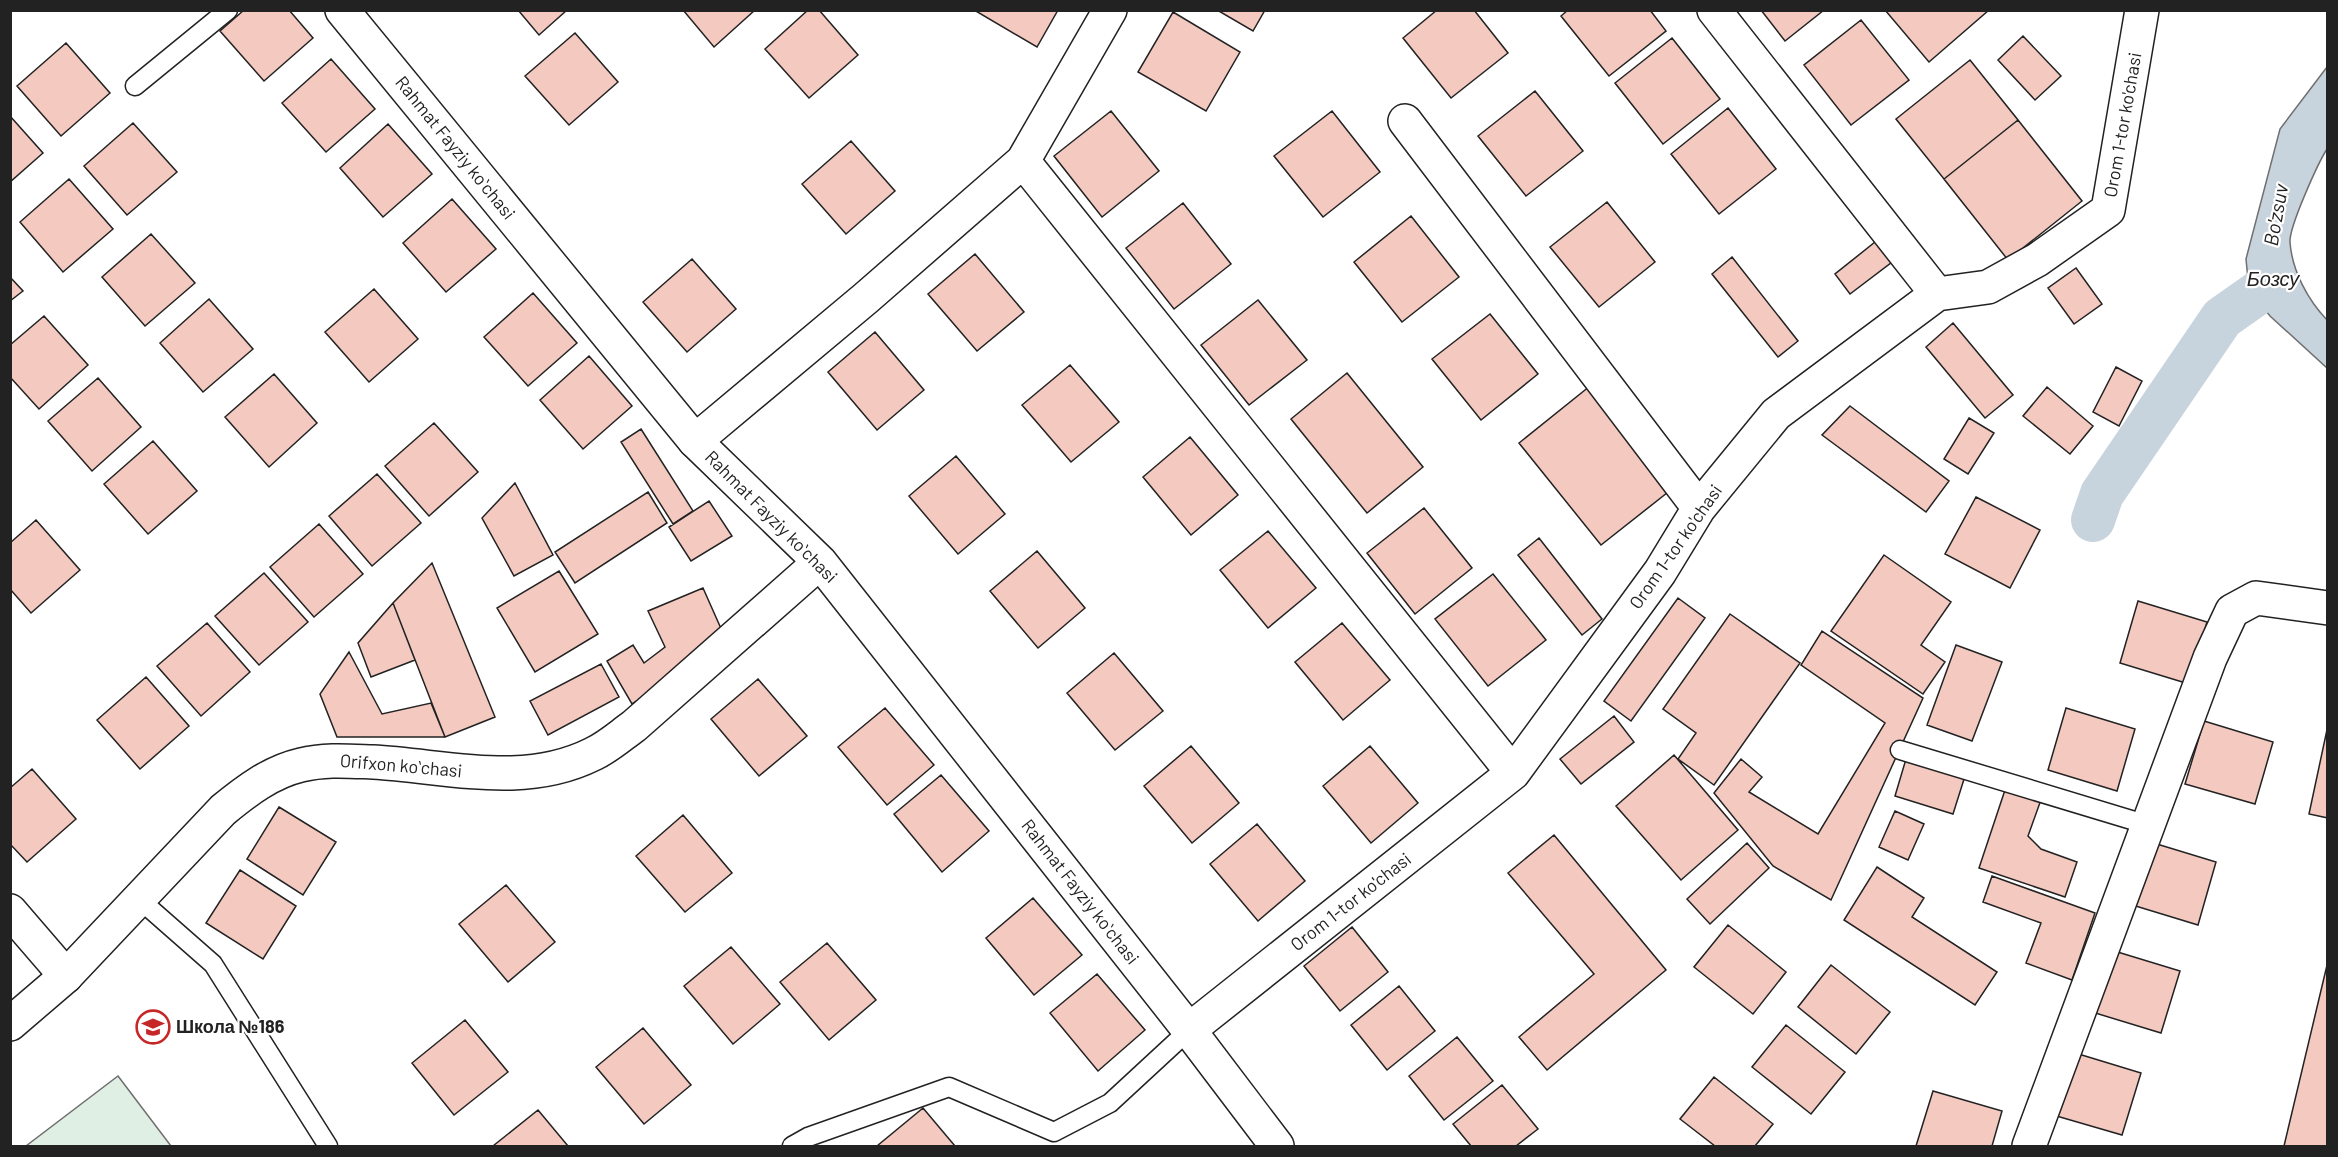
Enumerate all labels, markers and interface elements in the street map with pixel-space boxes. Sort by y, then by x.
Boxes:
street label: Orom 1-tor ko'chasi [2098,51,2146,199]
street label: Rahmat Fayziy koʻchasi [391,71,520,224]
water label: Bo'zsuv [2258,181,2292,248]
water label: Бозсу [2247,266,2300,290]
street label: Rahmat Fayziy koʻchasi [701,446,842,587]
street label: Orom 1-tor ko'chasi [1624,480,1726,613]
street label: Orifxon koʻchasi [339,749,463,781]
street label: Rahmat Fayziy koʻchasi [1017,814,1144,968]
street label: Orom 1-tor ko'chasi [1286,847,1415,955]
school or university icon: Школа №186 [135,1009,171,1045]
place label: Школа №186 [176,1015,285,1037]

